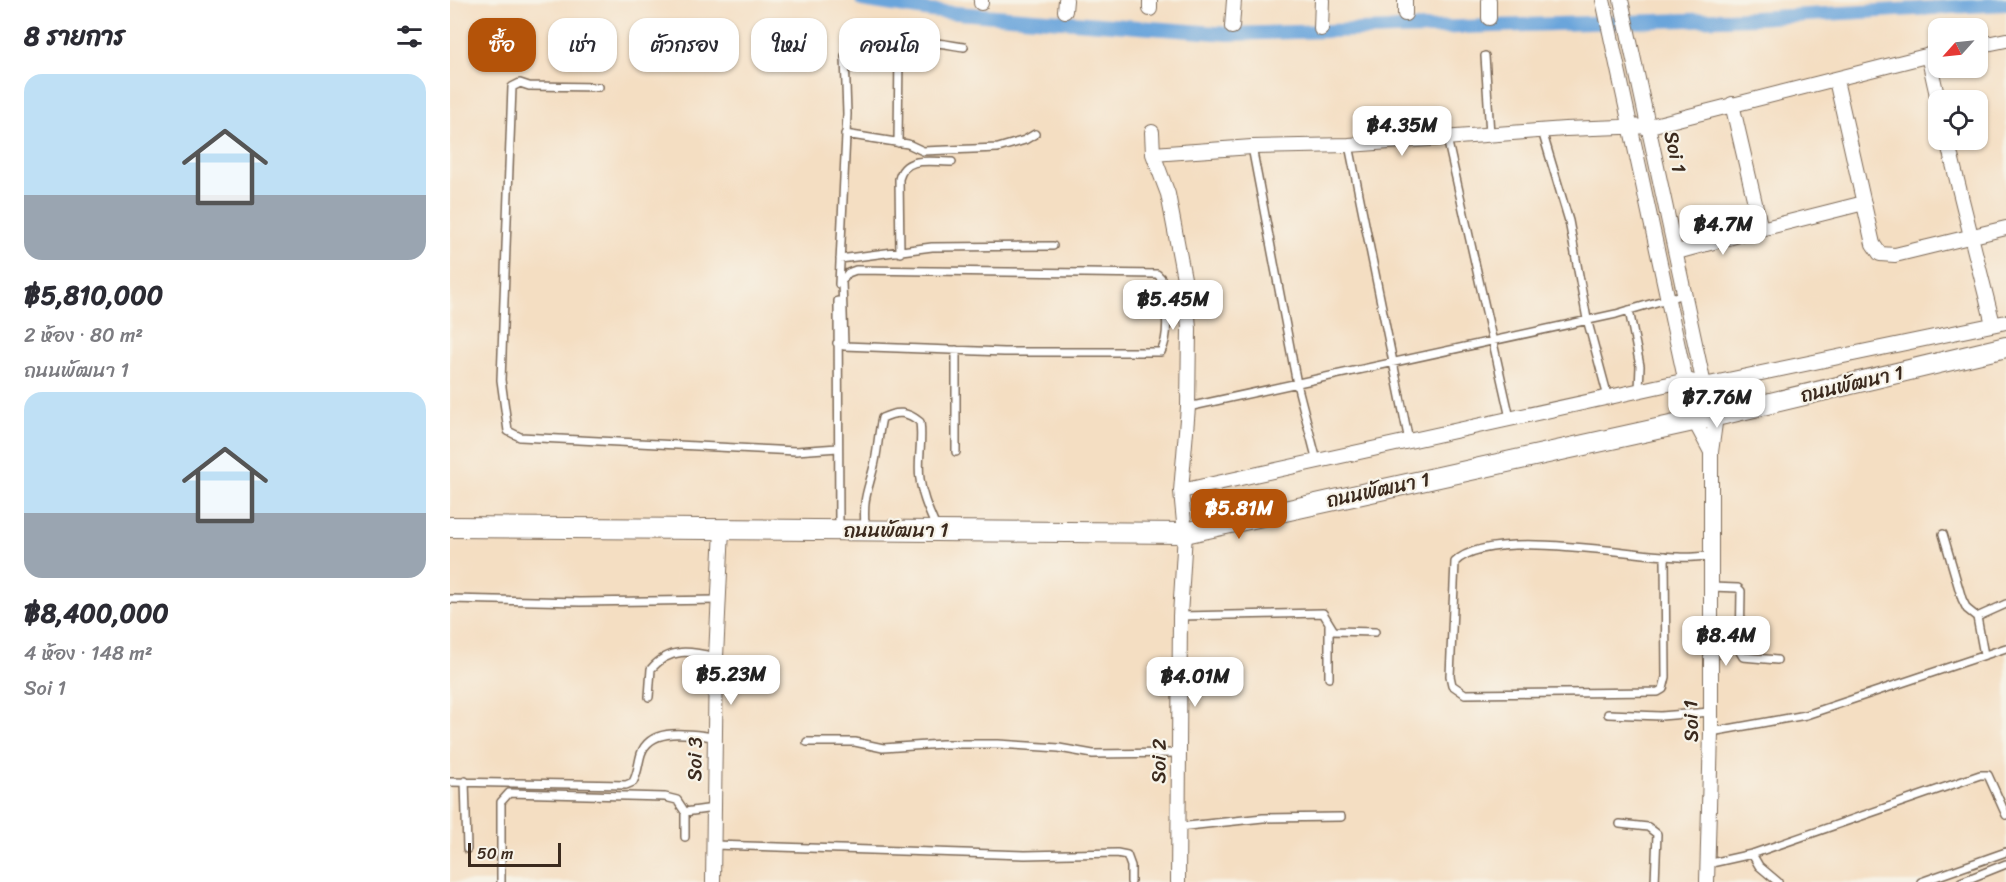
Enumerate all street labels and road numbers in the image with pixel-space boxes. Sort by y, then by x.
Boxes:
street label: Soi 1 [1654,128,1696,176]
street label: ถนนพัฒนา 1 [1797,355,1907,413]
street label: ถนนพัฒนา 1 [1323,462,1433,518]
street label: ถนนพัฒนา 1 [843,513,949,548]
street label: Soi 1 [1673,700,1709,742]
street label: Soi 3 [677,736,713,782]
street label: Soi 2 [1141,738,1177,784]

